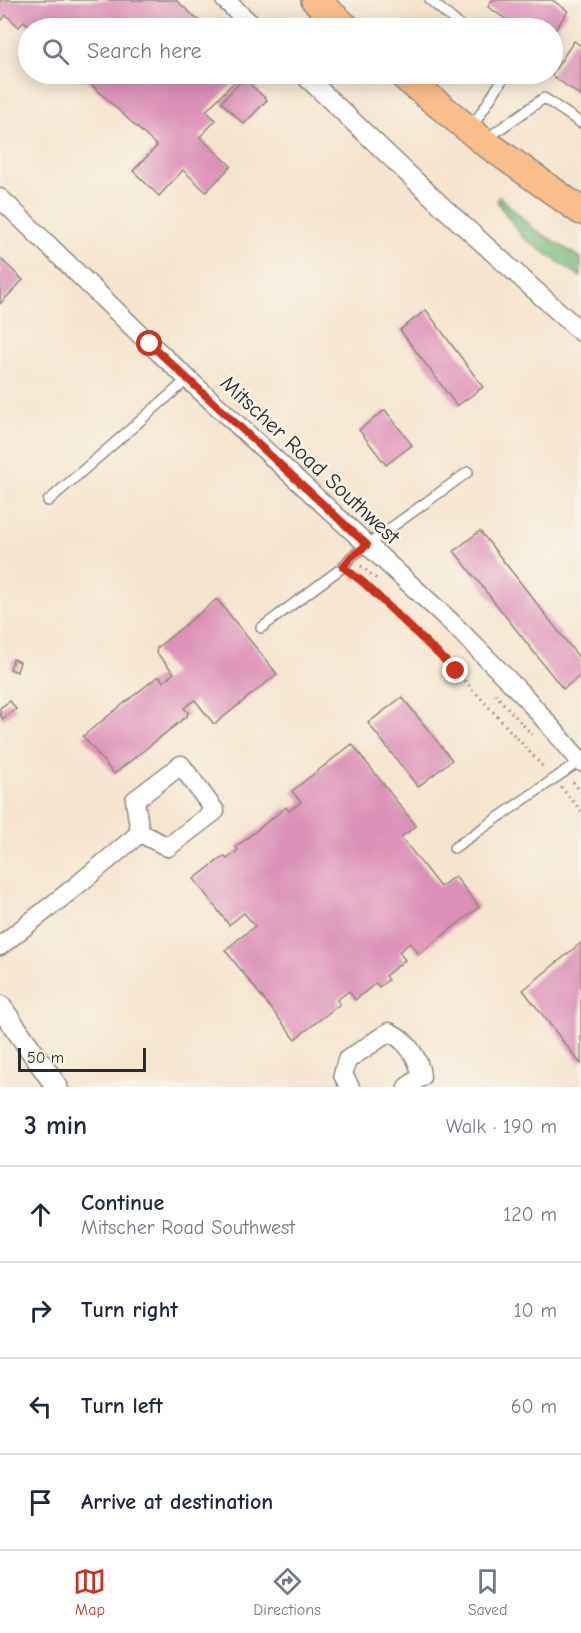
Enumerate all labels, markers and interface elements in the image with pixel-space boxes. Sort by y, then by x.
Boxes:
search box [18,18,563,84]
icon: search [39,35,72,68]
text: Search here [87,38,202,64]
route start [136,330,162,356]
street label: Mitscher Road Southwest [215,370,405,550]
route end [442,657,468,683]
scale bar [18,1045,146,1072]
text: 50 m [27,1049,64,1067]
text: 3 min [24,1111,87,1141]
text: Walk · 190 m [446,1115,557,1138]
text: Continue [81,1190,164,1216]
icon: ahead [24,1198,57,1231]
text: 120 m [503,1203,557,1226]
text: Mitscher Road Southwest [81,1216,295,1239]
icon: right [24,1294,57,1327]
text: Turn right [81,1297,178,1323]
text: 10 m [514,1299,557,1322]
icon: left [24,1390,57,1423]
text: Turn left [81,1393,163,1419]
text: 60 m [511,1395,557,1418]
icon: arrive [24,1486,57,1519]
text: Arrive at destination [81,1489,273,1515]
tab: Map [73,1565,106,1619]
tab: Directions [253,1565,321,1619]
tab: Saved [468,1565,508,1619]

